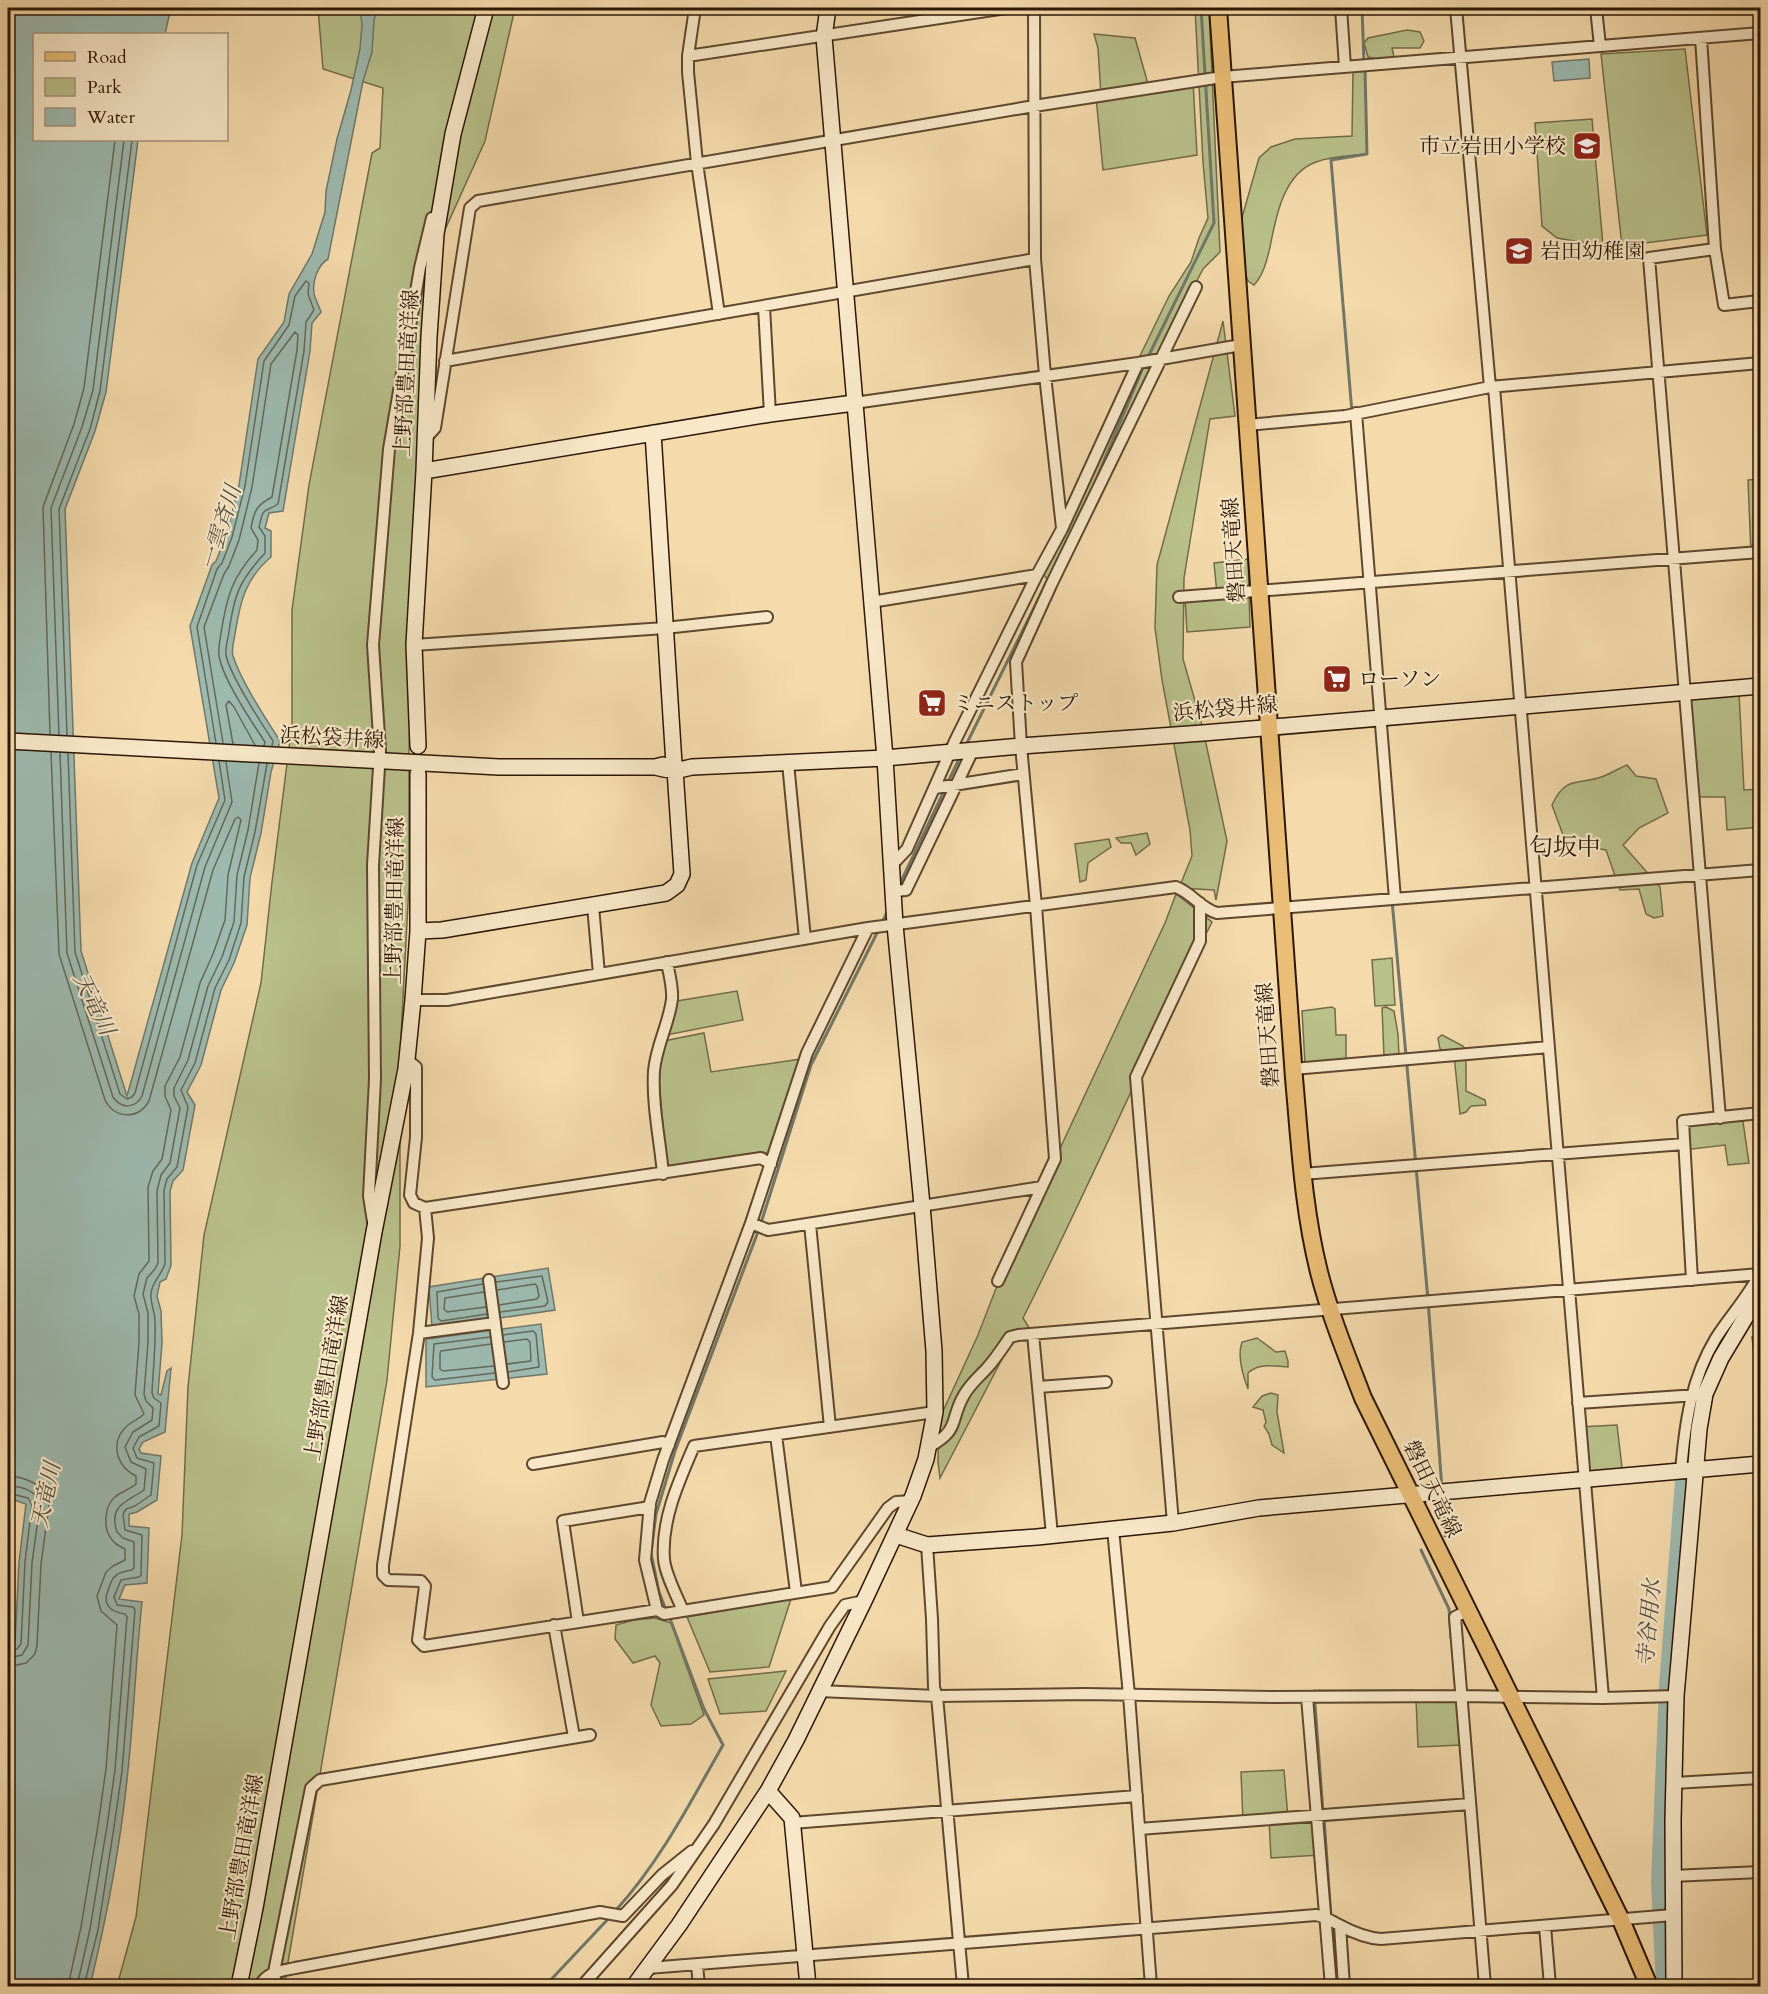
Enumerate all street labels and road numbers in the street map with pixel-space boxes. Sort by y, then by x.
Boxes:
street label: 上野部豊田竜洋線 [388,288,426,458]
street label: 磐田天竜線 [1216,497,1252,603]
street label: 浜松袋井線 [1171,690,1279,728]
street label: 浜松袋井線 [279,721,385,755]
street label: 上野部豊田竜洋線 [379,817,411,985]
street label: 磐田天竜線 [1250,982,1286,1088]
street label: 上野部豊田竜洋線 [298,1293,356,1463]
street label: 磐田天竜線 [1396,1435,1468,1543]
street label: 上野部豊田竜洋線 [213,1772,271,1942]

